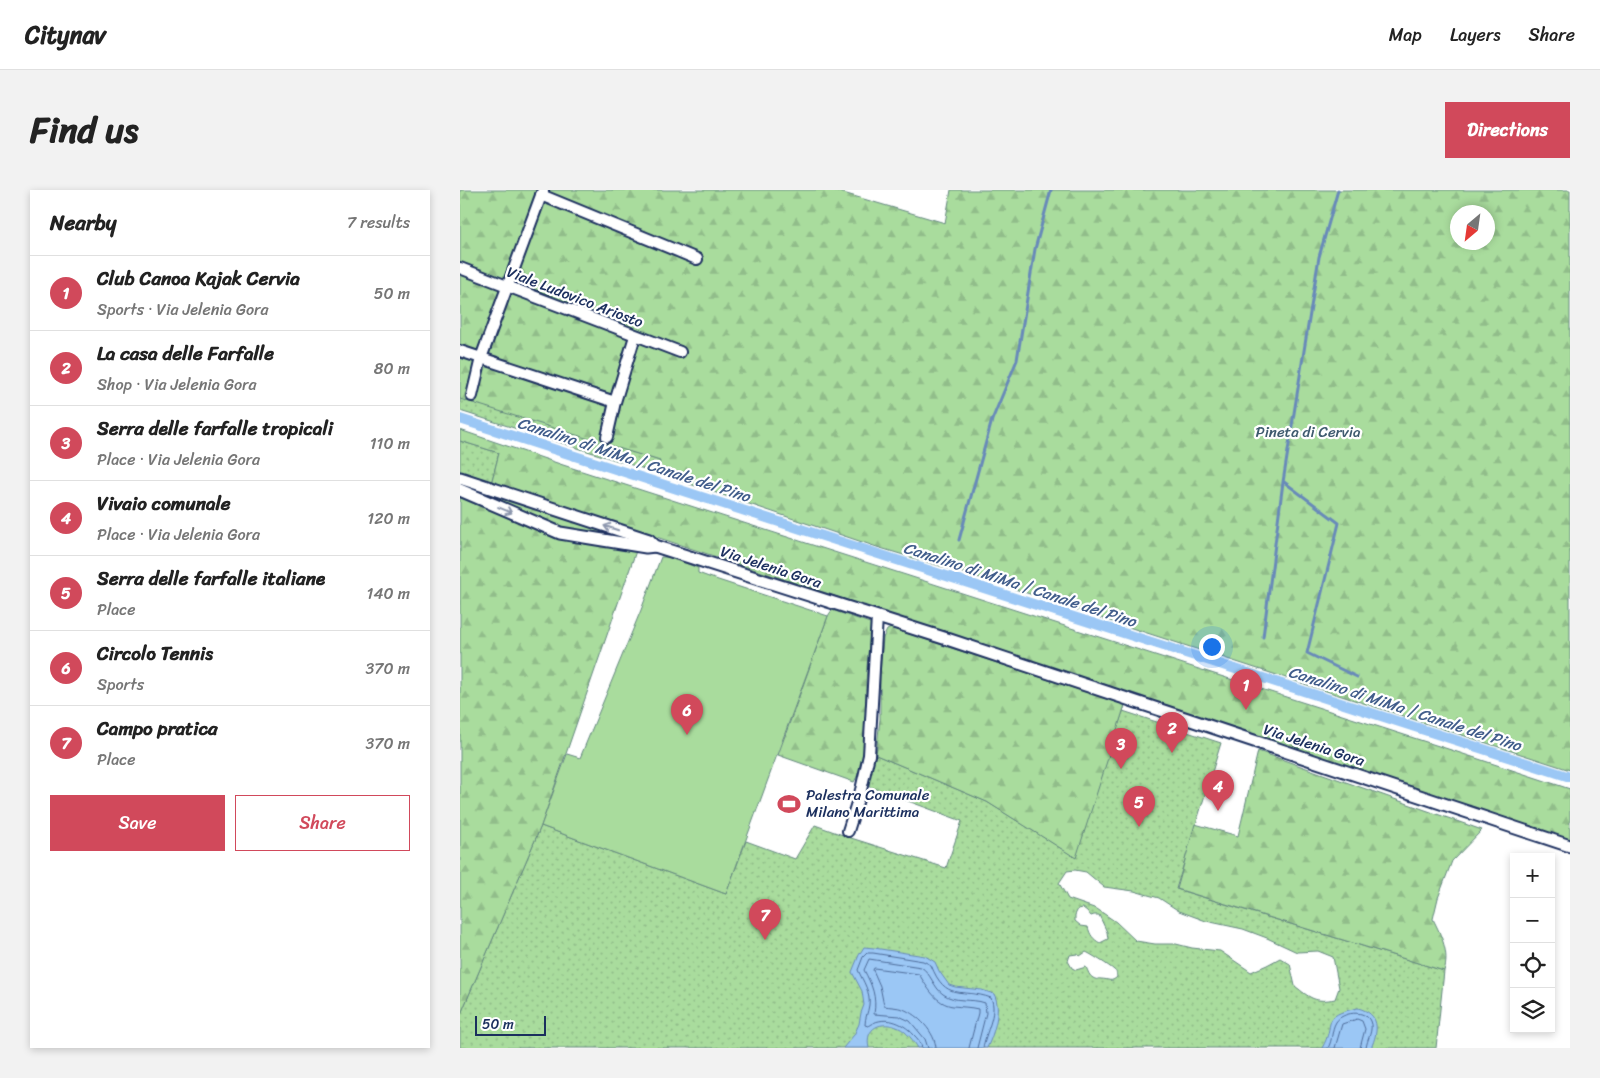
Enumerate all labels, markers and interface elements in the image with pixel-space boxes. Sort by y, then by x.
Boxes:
text: Citynav [25,14,106,56]
text: Map [1389,19,1422,51]
text: Layers [1450,19,1501,51]
text: Share [1529,19,1575,51]
text: Find us [30,99,138,161]
button: Directions [1445,102,1570,158]
text: Nearby [50,204,116,242]
north arrow [1450,205,1495,250]
text: 7 results [347,208,410,237]
street label: Viale Ludovico Ariosto [503,259,647,335]
text: Club Canoa Kajak Cervia [97,262,300,295]
text: 1 [63,279,69,308]
text: 50 m [374,279,410,308]
text: Sports · Via Jelenia Gora [97,295,269,324]
text: La casa delle Farfalle [97,337,274,370]
text: 2 [61,354,71,383]
text: 80 m [374,354,410,383]
text: Shop · Via Jelenia Gora [97,370,257,399]
water label: Canalino di MiMa | Canale del Pino [514,408,755,511]
text: Serra delle farfalle tropicali [97,412,333,445]
park label: Pineta di Cervia [1256,419,1361,445]
text: 3 [62,429,70,458]
text: 110 m [370,429,410,458]
text: Place · Via Jelenia Gora [97,445,260,474]
text: Vivaio comunale [97,487,231,520]
text: 4 [61,504,71,533]
text: 120 m [367,504,410,533]
one-way arrow [497,505,512,515]
text: Place · Via Jelenia Gora [97,520,260,549]
one-way arrow [603,522,619,532]
water label: Canalino di MiMa | Canale del Pino [900,533,1141,636]
street label: Via Jelenia Gora [717,538,825,596]
text: Serra delle farfalle italiane [97,562,325,595]
text: 5 [61,579,71,608]
text: 140 m [367,579,410,608]
text: Place [97,595,136,624]
your location [1199,634,1225,660]
text: Circolo Tennis [97,637,213,670]
text: 6 [61,654,71,683]
text: 370 m [366,654,410,683]
water label: Canalino di MiMa | Canale del Pino [1285,657,1526,760]
pin: 1 [1230,669,1262,710]
text: Sports [97,670,144,699]
pin: 6 [671,694,703,735]
text: Campo pratica [97,712,218,745]
pin: 2 [1156,712,1188,753]
street label: Via Jelenia Gora [1260,716,1368,774]
pin: 3 [1105,728,1137,769]
text: 7 [61,729,71,758]
text: 370 m [366,729,410,758]
text: Place [97,745,136,774]
pin: 4 [1202,770,1234,811]
place label: Palestra Comunale Milano Marittima [806,782,930,825]
pin: 5 [1123,786,1155,827]
sports icon: Palestra Comunale Milano Marittima [776,791,802,817]
button: Save [50,795,225,851]
button: Share [235,795,410,851]
map controls [1510,853,1555,1033]
button: + [1510,853,1555,898]
button: − [1510,898,1555,943]
pin: 7 [749,899,781,940]
button: locate [1510,943,1555,988]
button: layers [1510,988,1555,1033]
text: 50 m [482,1012,514,1037]
scale bar [475,1013,546,1036]

